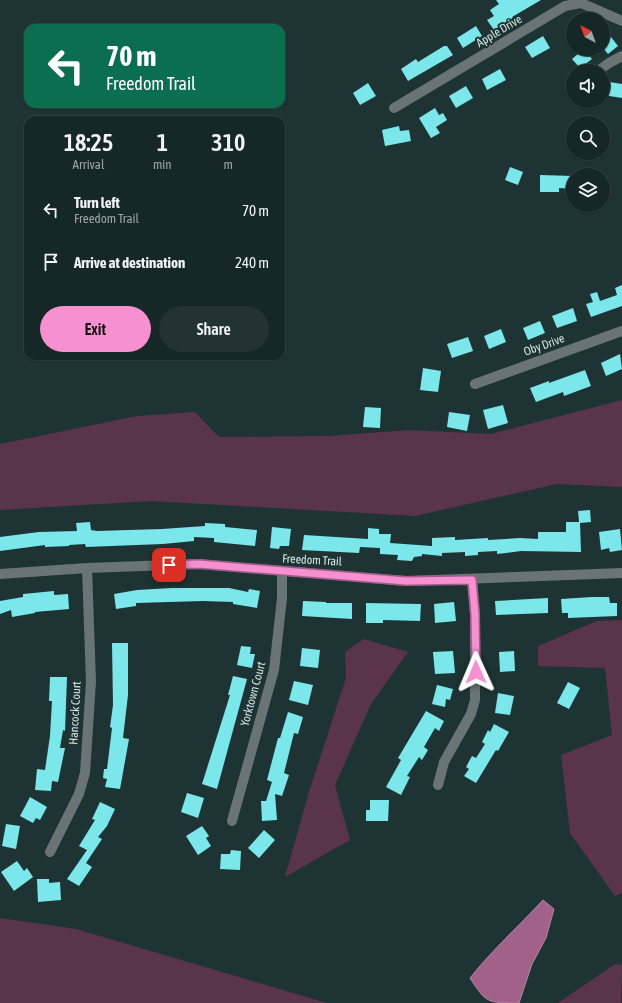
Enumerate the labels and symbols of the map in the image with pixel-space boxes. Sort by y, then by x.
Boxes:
street label: Apple Drive [474,12,524,50]
north arrow [566,12,610,56]
street label: Oby Drive [522,331,566,359]
pin [152,548,186,582]
street label: Freedom Trail [282,551,343,569]
position arrow [455,651,497,693]
street label: Yorktown Court [238,660,268,728]
street label: Hancock Court [66,680,84,745]

